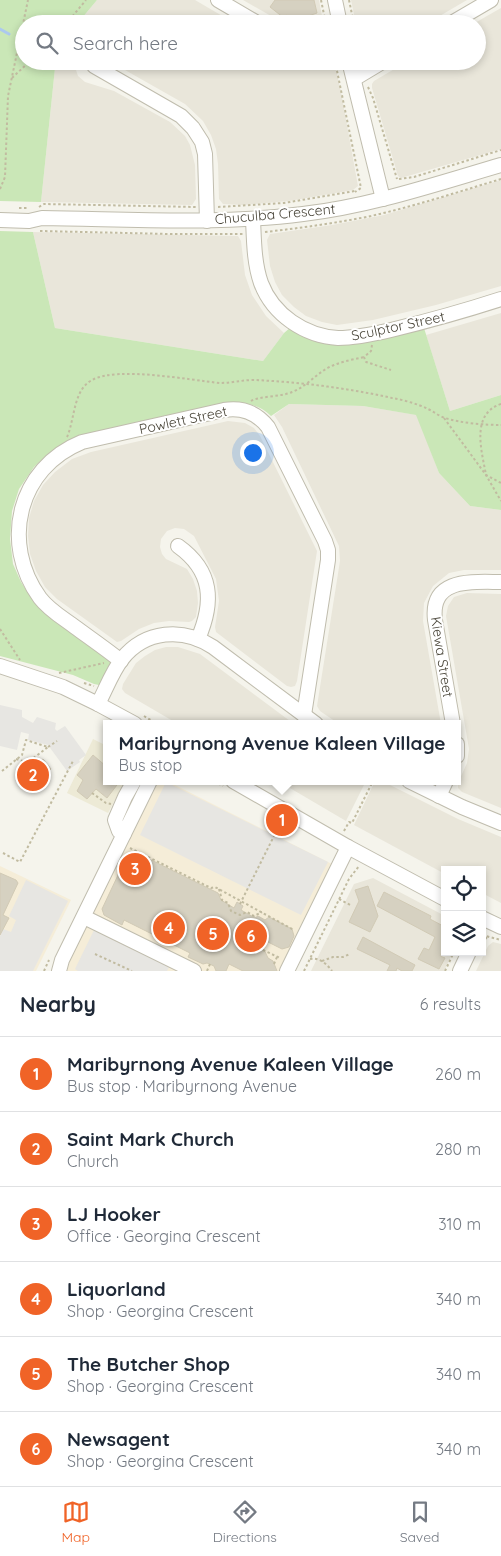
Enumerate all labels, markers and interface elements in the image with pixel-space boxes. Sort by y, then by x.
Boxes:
search box [15,15,486,70]
icon: search [33,29,61,57]
text: Search here [73,31,178,55]
street label: Chuculba Crescent [214,200,336,228]
street label: Sculptor Street [349,307,447,345]
street label: Powlett Street [137,402,229,438]
your location [240,440,266,466]
street label: Kiewa Street [427,615,457,699]
popup [103,720,461,785]
text: Maribyrnong Avenue Kaleen Village [119,731,445,755]
text: Bus stop [119,755,182,775]
pin: 2 [17,756,49,794]
pin: 1 [266,801,298,839]
pin: 3 [119,850,151,888]
map controls [441,866,486,956]
button: locate [441,866,486,911]
pin: 4 [153,909,185,947]
button: layers [441,911,486,956]
pin: 5 [197,915,229,953]
pin: 6 [235,917,267,955]
text: Nearby [20,991,96,1017]
text: 6 results [420,994,481,1014]
text: Maribyrnong Avenue Kaleen Village [67,1052,394,1076]
text: 1 [33,1064,39,1084]
text: 260 m [435,1064,481,1084]
text: Bus stop · Maribyrnong Avenue [67,1076,297,1096]
text: Saint Mark Church [67,1127,234,1151]
text: 2 [31,1139,41,1159]
text: 280 m [435,1139,481,1159]
text: Church [67,1151,119,1171]
text: LJ Hooker [67,1202,161,1226]
text: 3 [32,1214,40,1234]
text: 310 m [438,1214,481,1234]
text: Office · Georgina Crescent [67,1226,261,1246]
text: Liquorland [67,1277,166,1301]
text: 4 [31,1289,41,1309]
text: 340 m [436,1289,481,1309]
text: Shop · Georgina Crescent [67,1301,254,1321]
text: The Butcher Shop [67,1352,230,1376]
text: 5 [31,1364,41,1384]
text: 340 m [436,1364,481,1384]
text: Shop · Georgina Crescent [67,1376,254,1396]
text: Newsagent [67,1427,170,1451]
text: 6 [32,1439,40,1459]
text: 340 m [436,1439,481,1459]
text: Shop · Georgina Crescent [67,1451,254,1471]
tab: Map [61,1498,90,1546]
tab: Directions [213,1498,277,1546]
tab: Saved [400,1498,440,1546]

